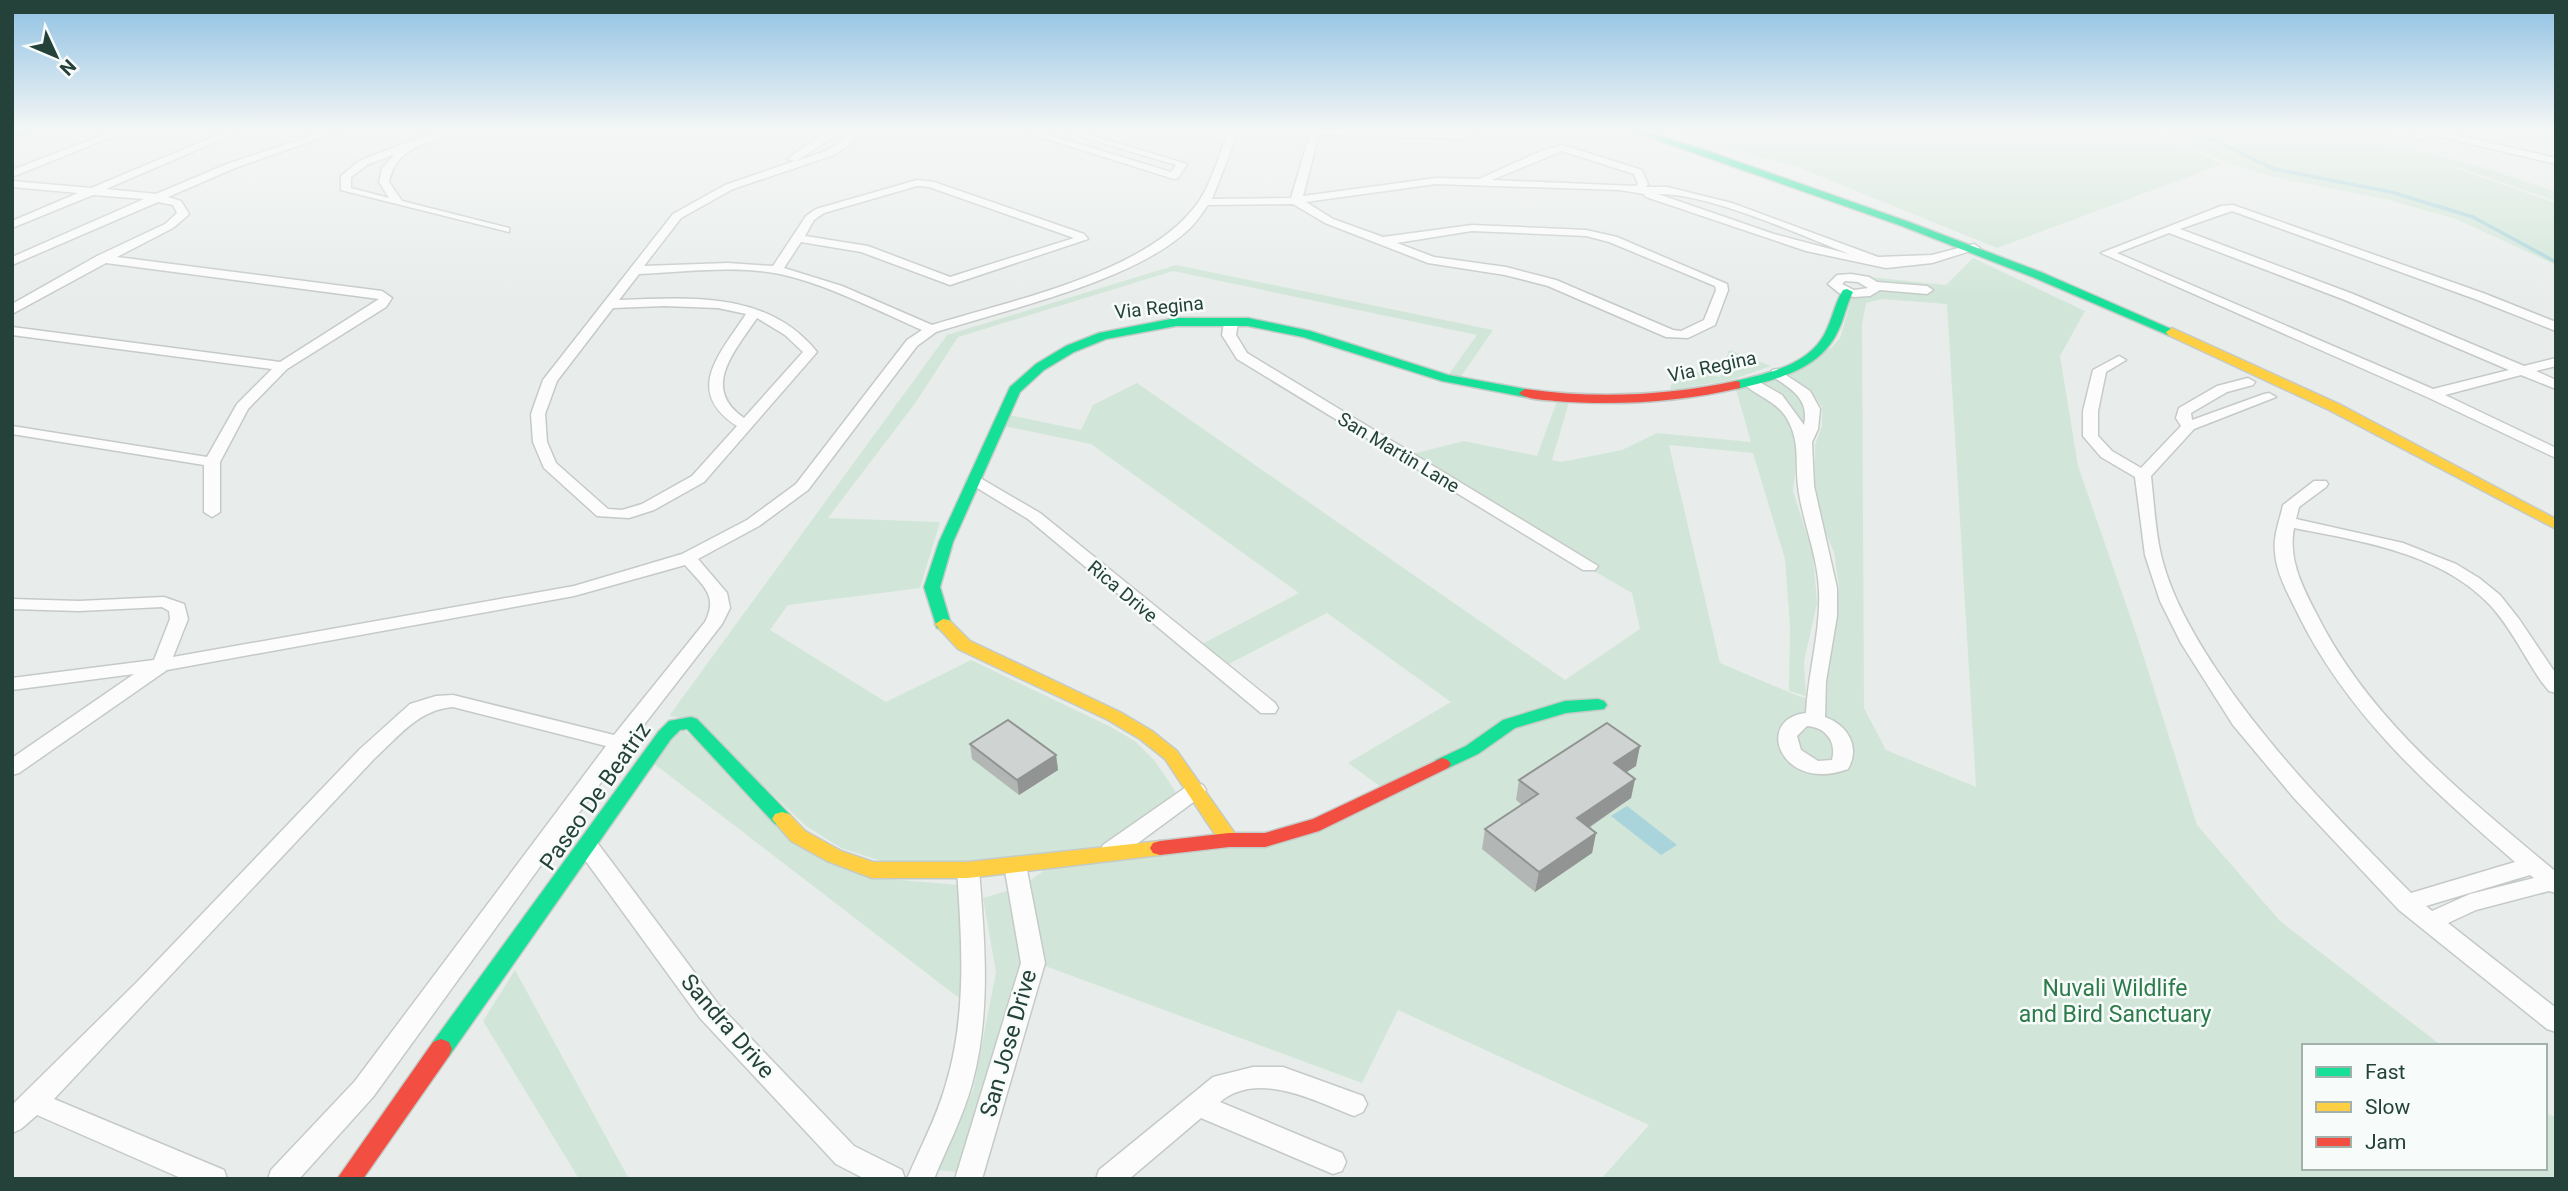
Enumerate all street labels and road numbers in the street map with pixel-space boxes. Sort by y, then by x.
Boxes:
street label: Via Regina [1113,291,1205,324]
street label: Via Regina [1666,346,1758,387]
street label: San Martin Lane [1334,407,1464,498]
street label: Rica Drive [1083,556,1162,627]
street label: Paseo De Beatriz [534,717,656,875]
street label: San Jose Drive [975,966,1042,1120]
street label: Sandra Drive [675,969,780,1084]

